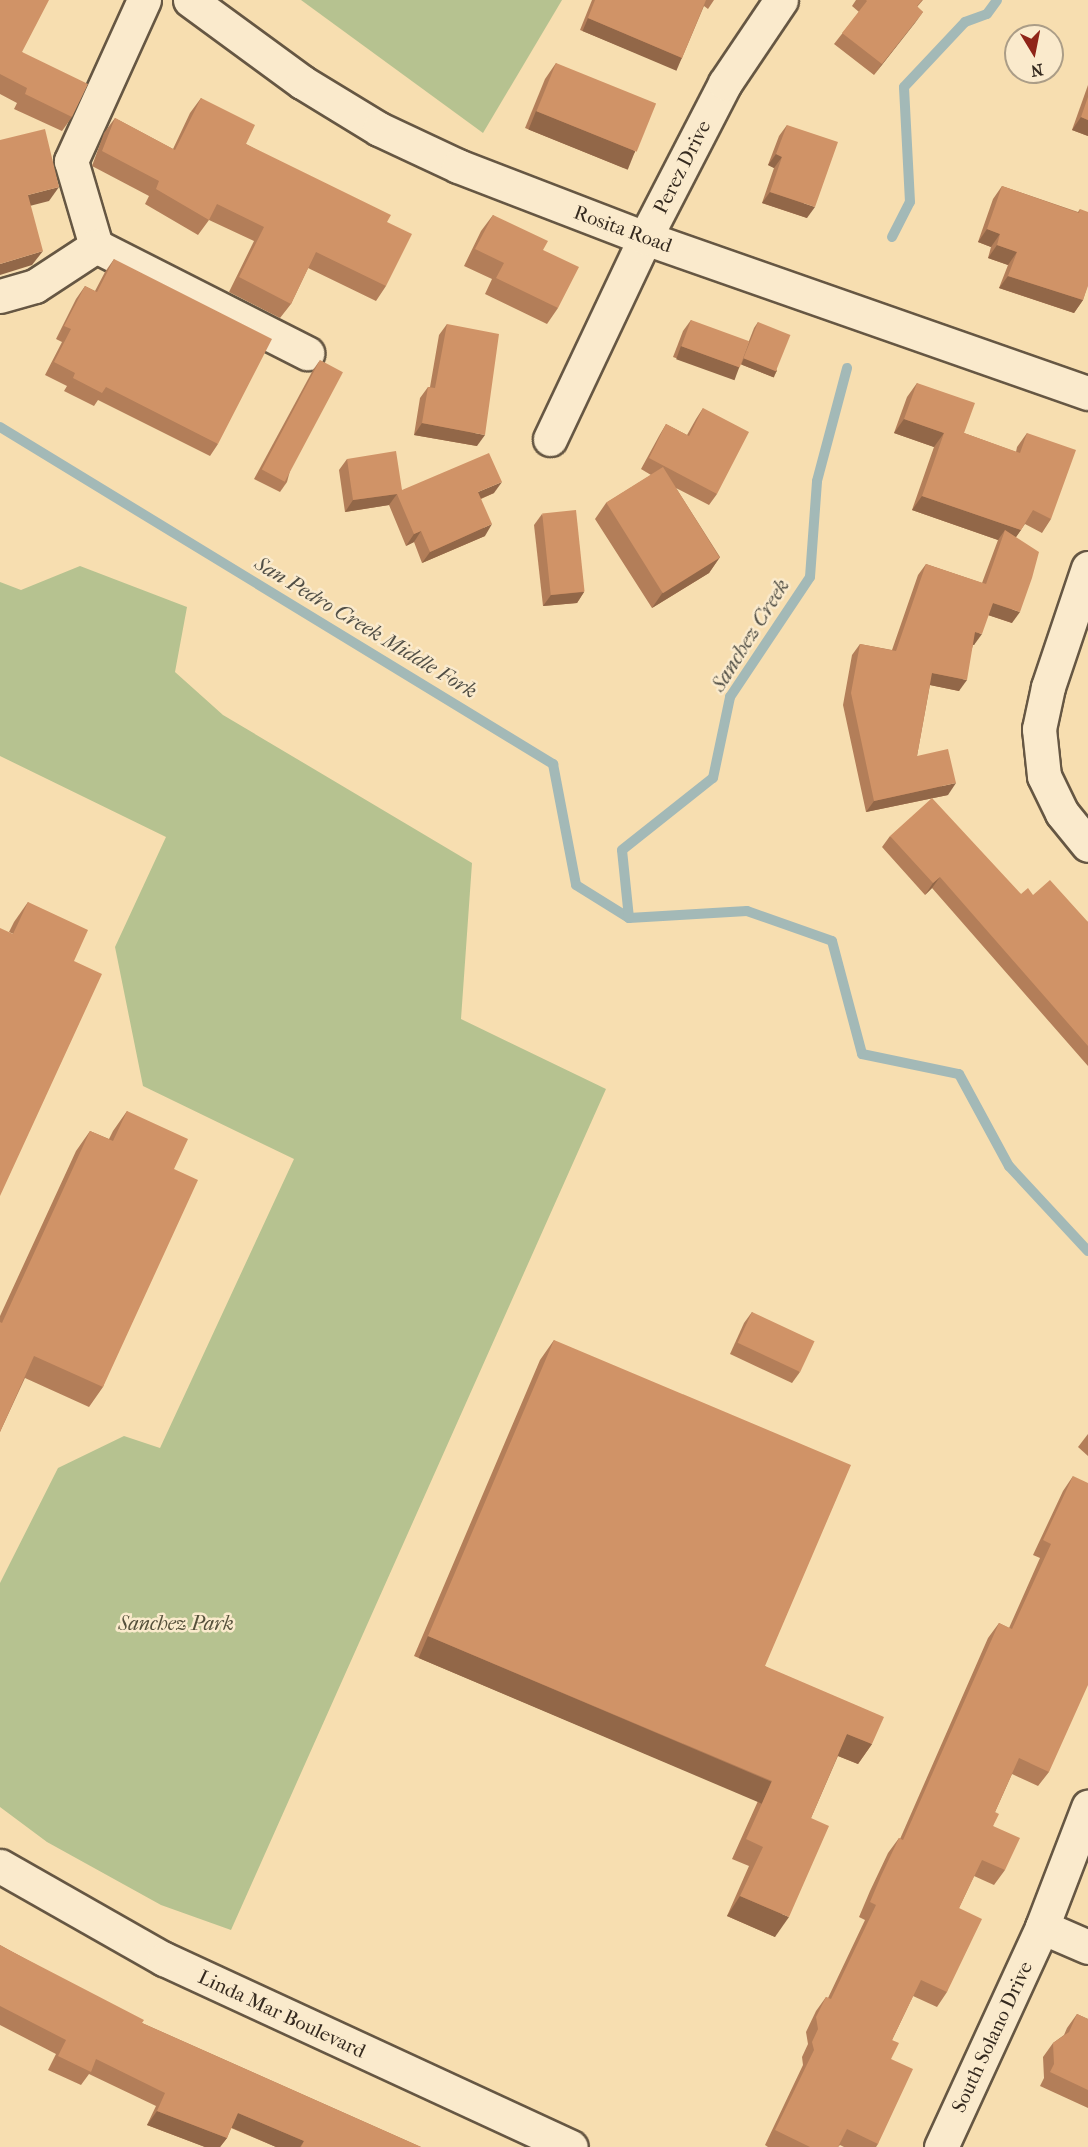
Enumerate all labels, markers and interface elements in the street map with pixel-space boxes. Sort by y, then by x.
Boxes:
north arrow [1004,24,1064,84]
text: N [1029,60,1045,81]
street label: Perez Drive [648,116,716,218]
street label: Rosita Road [571,200,675,258]
water label: San Pedro Creek Middle Fork [250,550,482,704]
water label: Sanchez Creek [705,574,795,696]
park label: Sanchez Park [118,1611,234,1635]
street label: South Solano Drive [946,1958,1038,2116]
street label: Linda Mar Boulevard [195,1965,369,2063]

